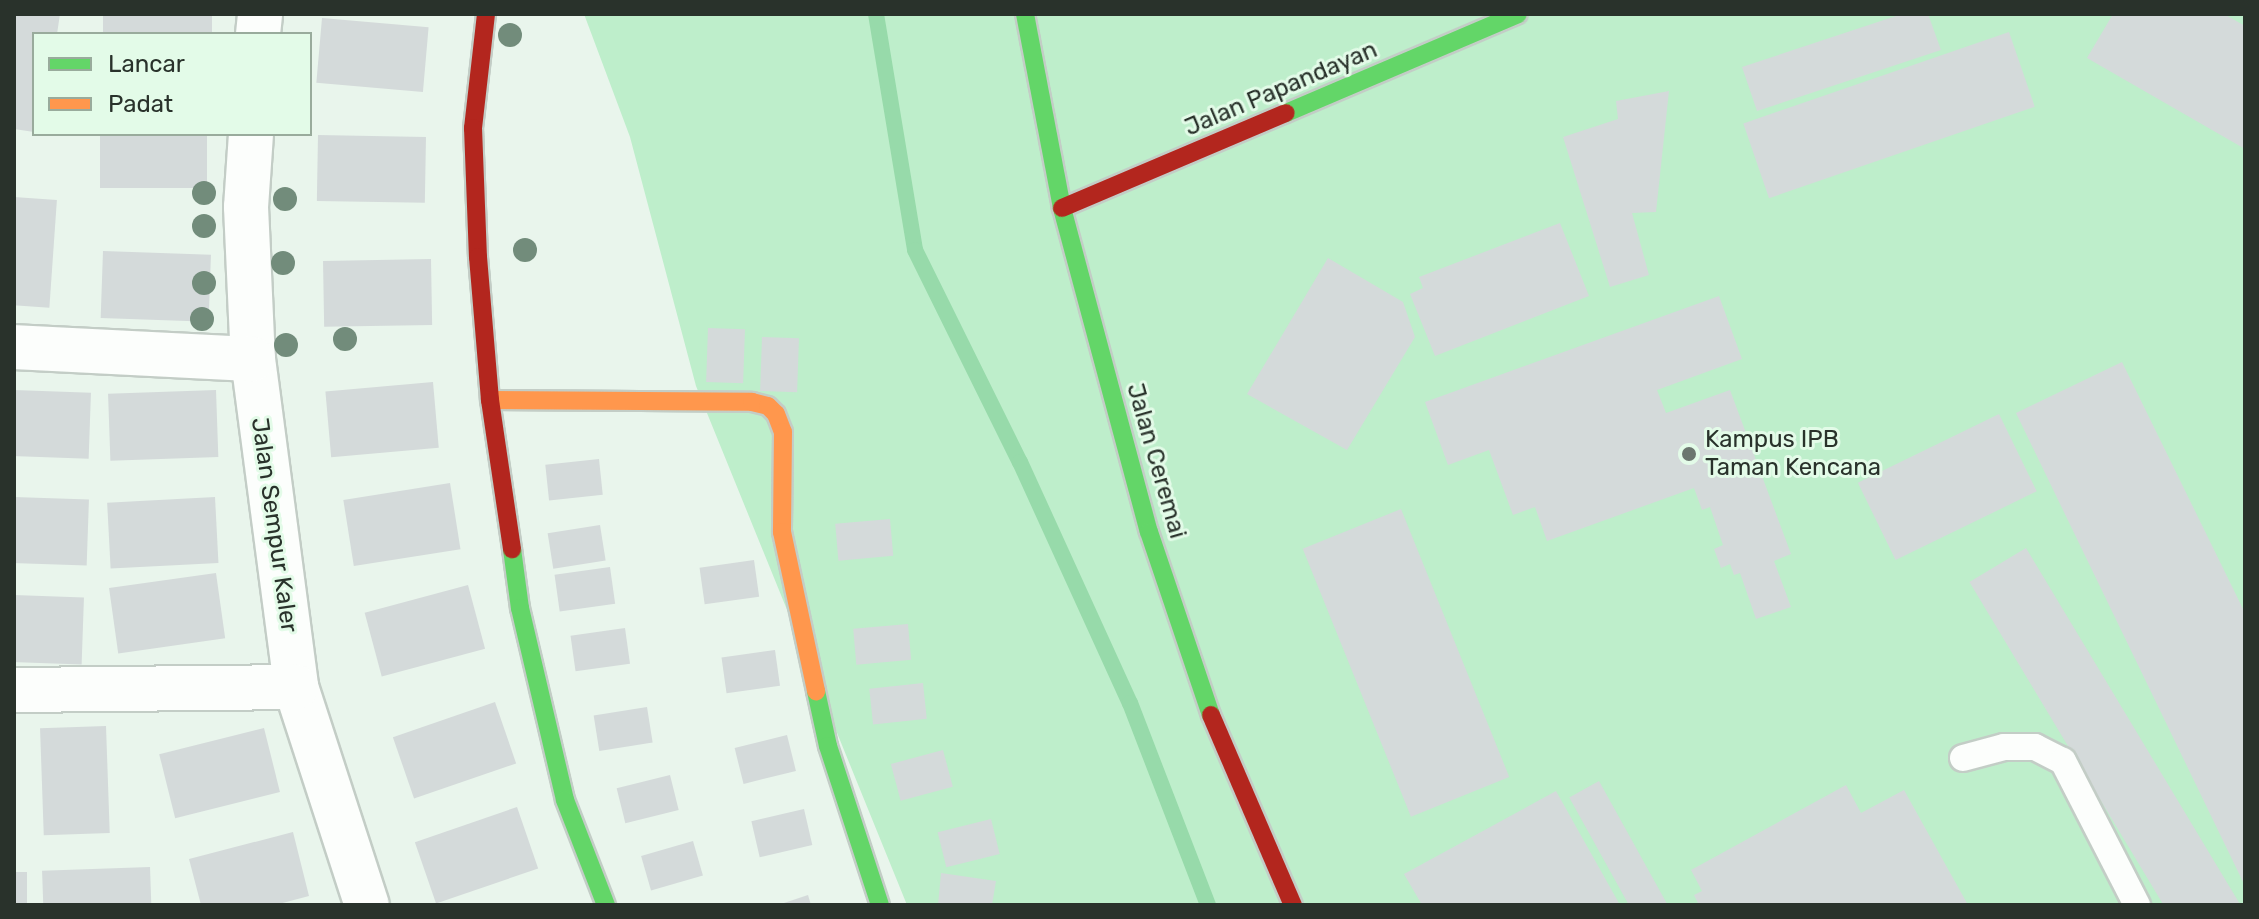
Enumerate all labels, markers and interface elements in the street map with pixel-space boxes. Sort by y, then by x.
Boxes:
legend [32,32,312,136]
street label: Jalan Papandayan [1180,35,1382,143]
text: Lancar [108,50,185,78]
text: Padat [108,90,173,118]
street label: Jalan Ceremai [1120,380,1192,542]
street label: Jalan Sempur Kaler [245,415,303,635]
place label: Kampus IPB Taman Kencana [1705,426,1881,482]
marker: Kampus IPB Taman Kencana [1680,445,1698,463]

